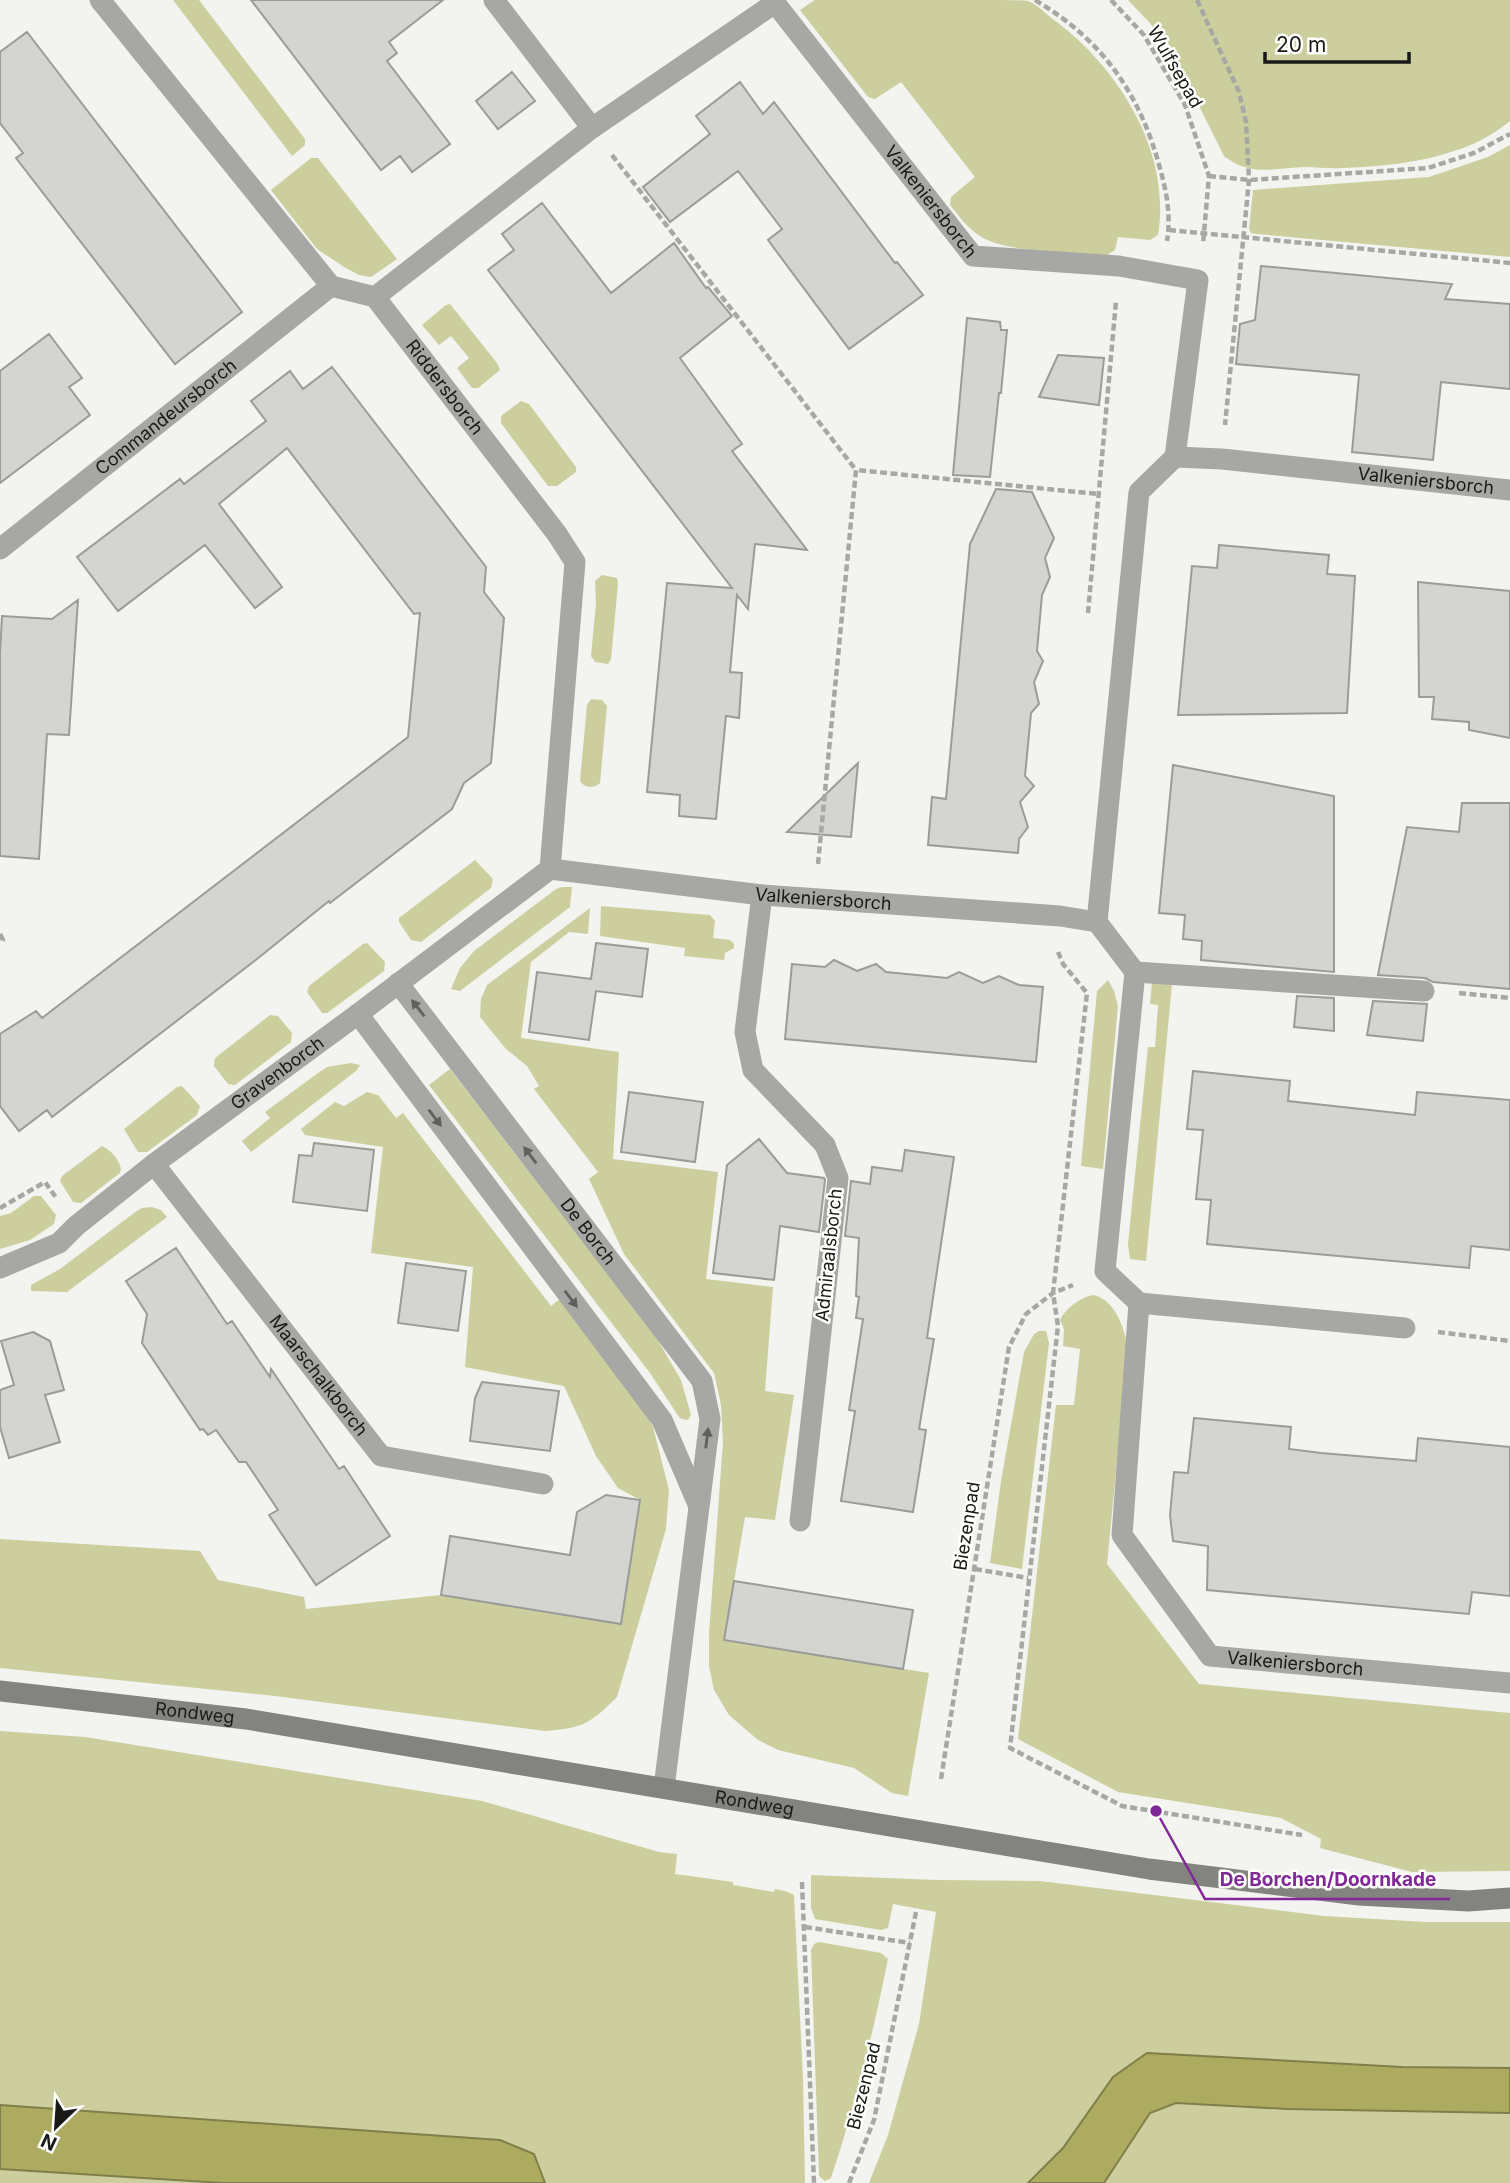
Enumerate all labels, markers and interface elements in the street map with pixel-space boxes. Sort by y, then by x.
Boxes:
scale bar [1265,21,1408,65]
street label: Wulfsepad [1144,22,1207,112]
text: 20 m [1276,32,1326,57]
street label: Valkeniersborch [880,141,981,262]
street label: Riddersborch [402,335,488,439]
street label: Commandeursborch [91,354,240,479]
street label: Valkeniersborch [1357,463,1495,498]
street label: Valkeniersborch [754,883,892,914]
one-way arrow [410,999,425,1017]
street label: Gravenborch [227,1032,328,1114]
one-way arrow [427,1108,442,1126]
one-way arrow [523,1146,537,1164]
street label: Admiraalsborch [811,1187,846,1322]
street label: De Borch [556,1194,621,1269]
one-way arrow [564,1290,579,1308]
street label: Maarschalkborch [265,1311,372,1440]
one-way arrow [702,1427,713,1449]
street label: Biezenpad [949,1480,984,1572]
street label: Valkeniersborch [1226,1647,1364,1680]
street label: Rondweg [154,1698,236,1728]
street label: Rondweg [713,1786,796,1820]
callout: De Borchen/Doornkade [1205,1859,1450,1899]
text: De Borchen/Doornkade [1220,1868,1436,1891]
street label: Biezenpad [843,2040,885,2132]
north arrow [21,2092,91,2162]
text: N [38,2128,60,2155]

